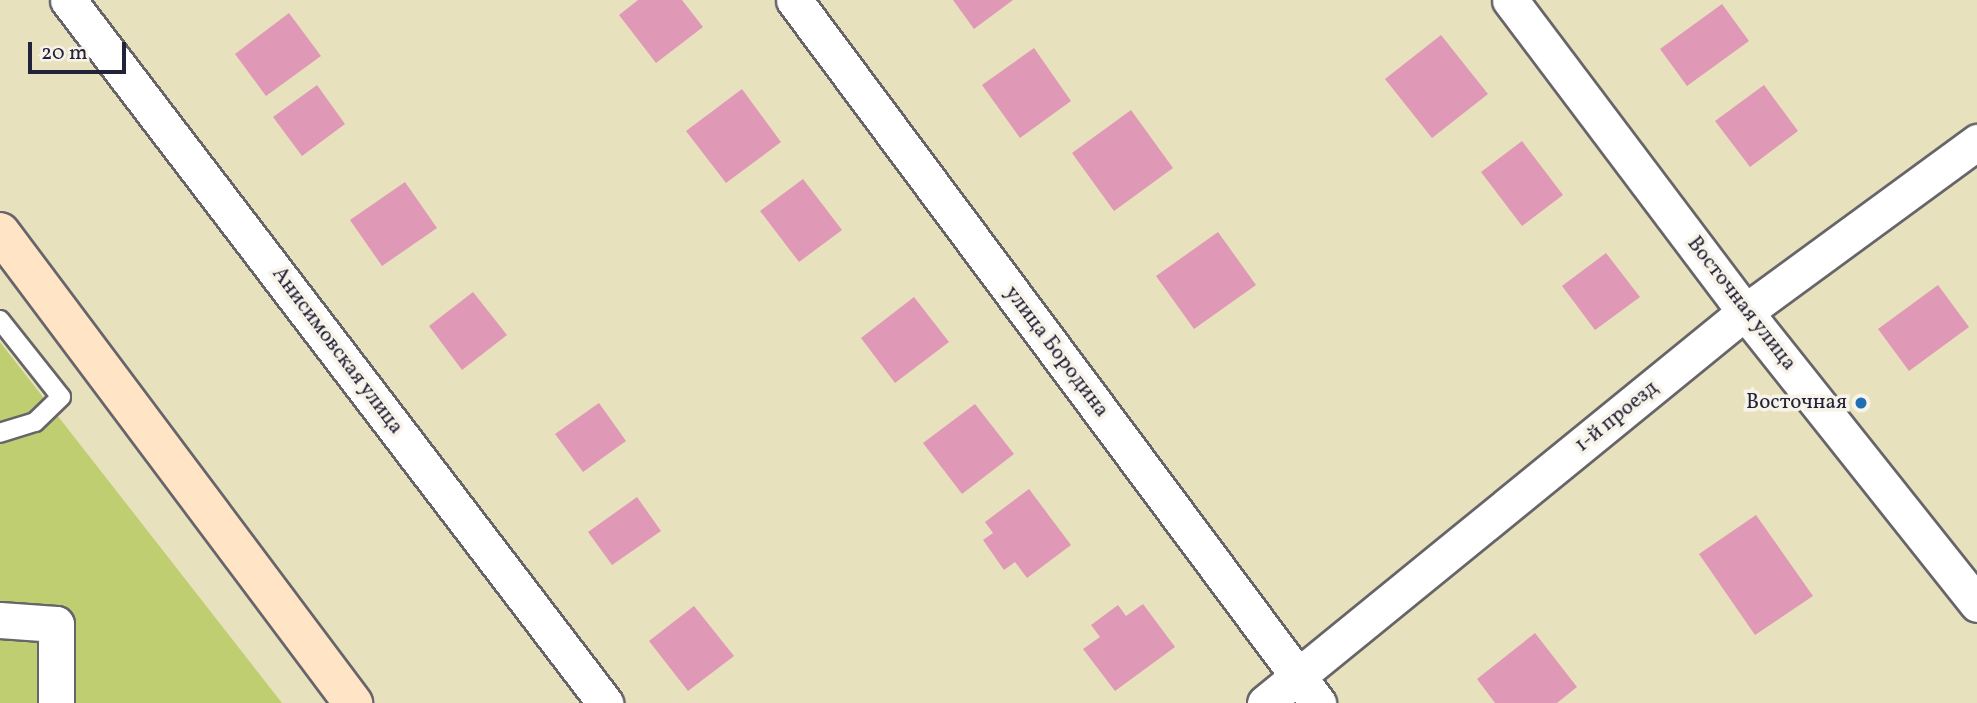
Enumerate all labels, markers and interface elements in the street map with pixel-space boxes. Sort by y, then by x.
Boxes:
scale bar [32,28,130,72]
text: 20 m [41,39,87,68]
street label: Восточная улица [1681,232,1801,376]
street label: Анисимовская улица [266,262,408,440]
street label: улица Бородина [998,281,1114,423]
street label: 1-й проезд [1570,376,1664,458]
place label: Восточная [1746,390,1847,416]
marker: Восточная [1853,395,1869,411]

